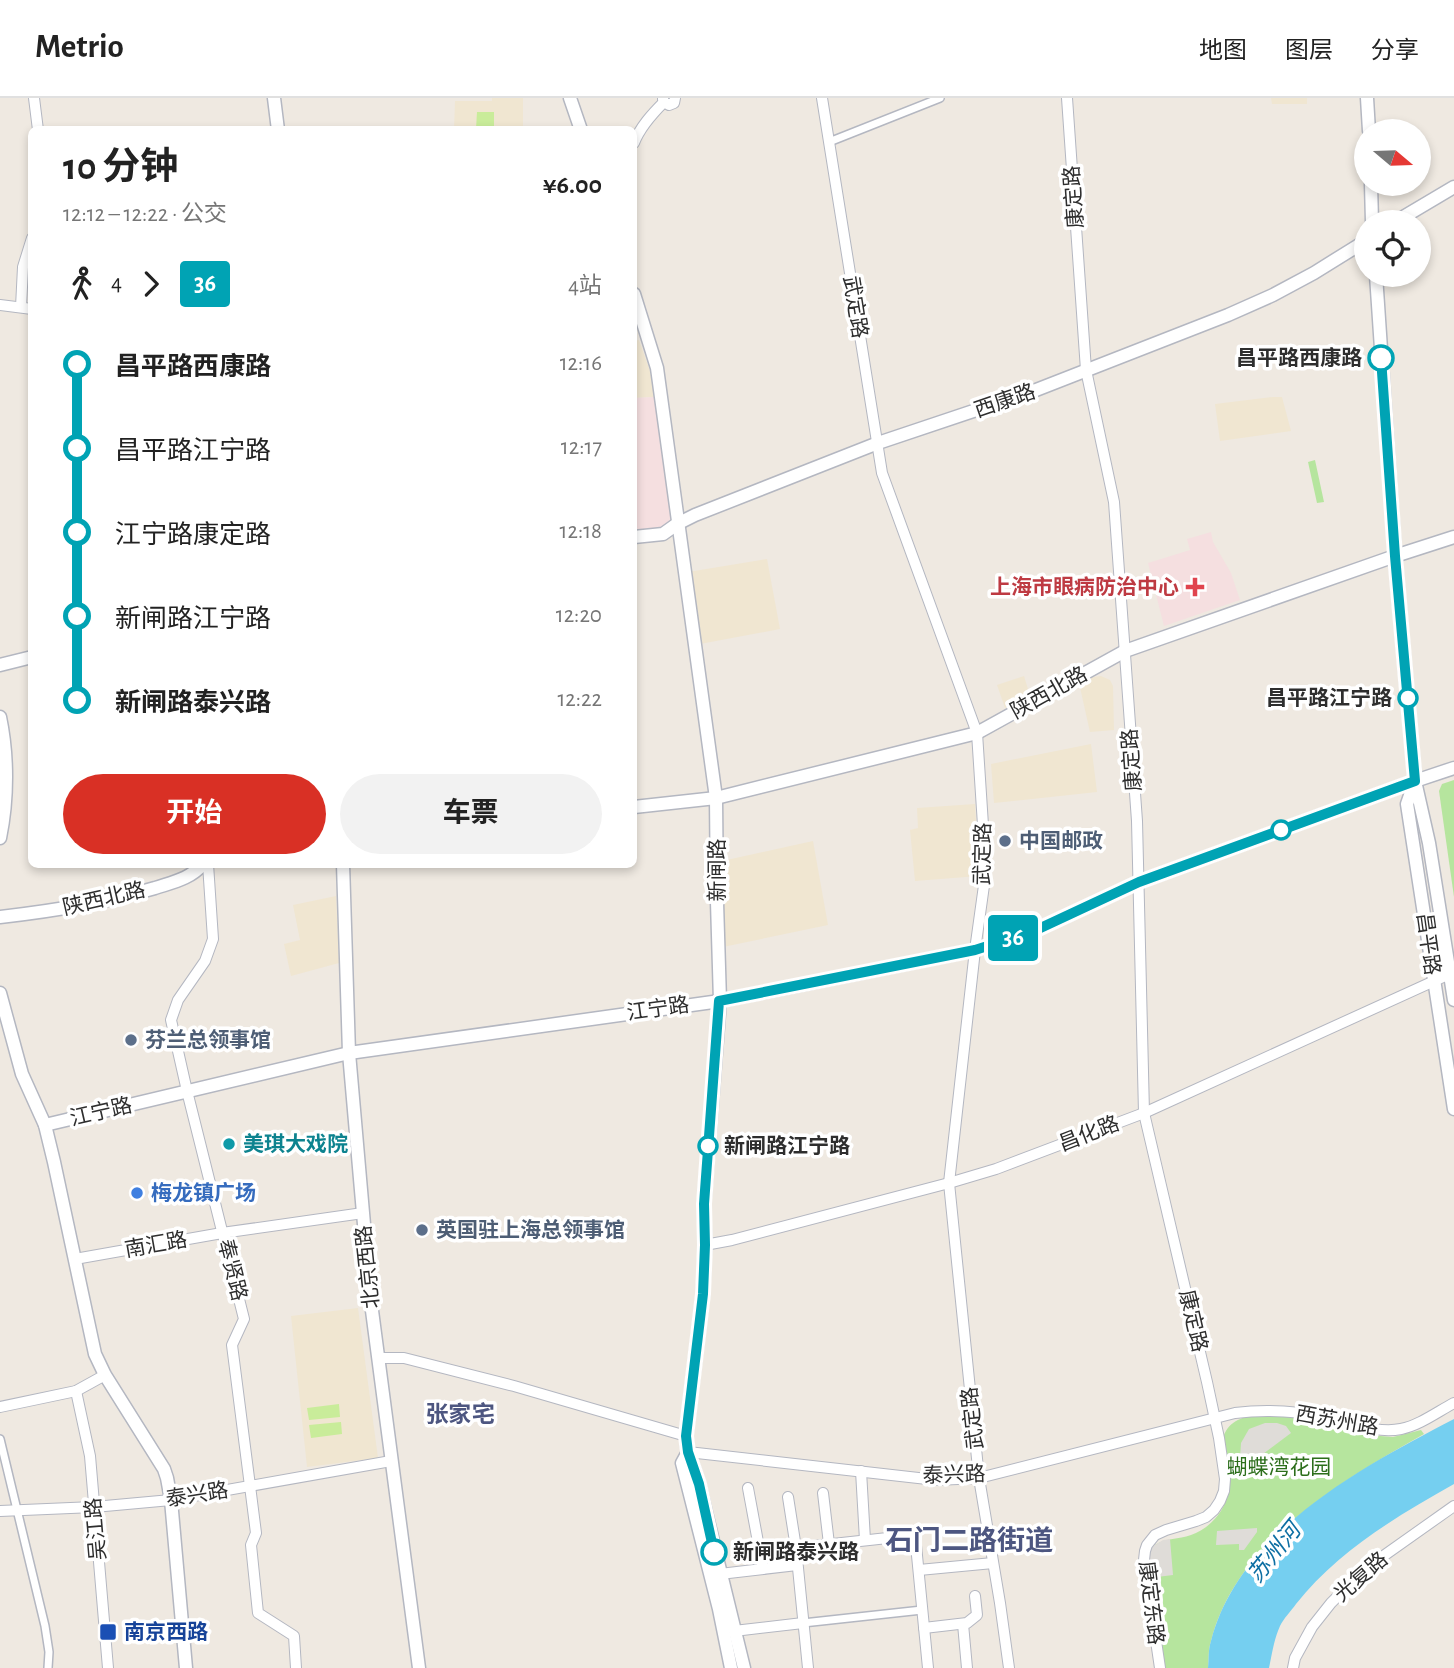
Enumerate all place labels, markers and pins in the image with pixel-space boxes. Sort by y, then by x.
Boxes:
marker: 昌平路西康路 [1368,345,1394,371]
place label: 昌平路西康路 [1236,346,1362,369]
place label: 上海市眼病防治中心 [990,575,1179,598]
marker: 上海市眼病防治中心 [1185,577,1205,597]
place label: 昌平路江宁路 [1266,686,1392,709]
marker: 昌平路江宁路 [1398,688,1418,708]
unlabelled marker [1271,820,1291,840]
place label: 中国邮政 [1019,829,1103,852]
marker: 中国邮政 [997,833,1013,849]
place label: 芬兰总领事馆 [145,1028,271,1051]
marker: 芬兰总领事馆 [123,1032,139,1048]
place label: 美琪大戏院 [243,1133,348,1155]
place label: 新闸路江宁路 [724,1134,850,1157]
marker: 美琪大戏院 [221,1136,237,1152]
marker: 新闸路江宁路 [698,1136,718,1156]
place label: 梅龙镇广场 [151,1181,256,1204]
marker: 梅龙镇广场 [129,1185,145,1201]
place label: 英国驻上海总领事馆 [436,1218,625,1241]
marker: 英国驻上海总领事馆 [414,1222,430,1238]
marker: 新闸路泰兴路 [701,1539,727,1565]
place label: 新闸路泰兴路 [733,1540,859,1563]
place label: 南京西路 [124,1620,208,1643]
marker: 南京西路 [98,1622,118,1642]

